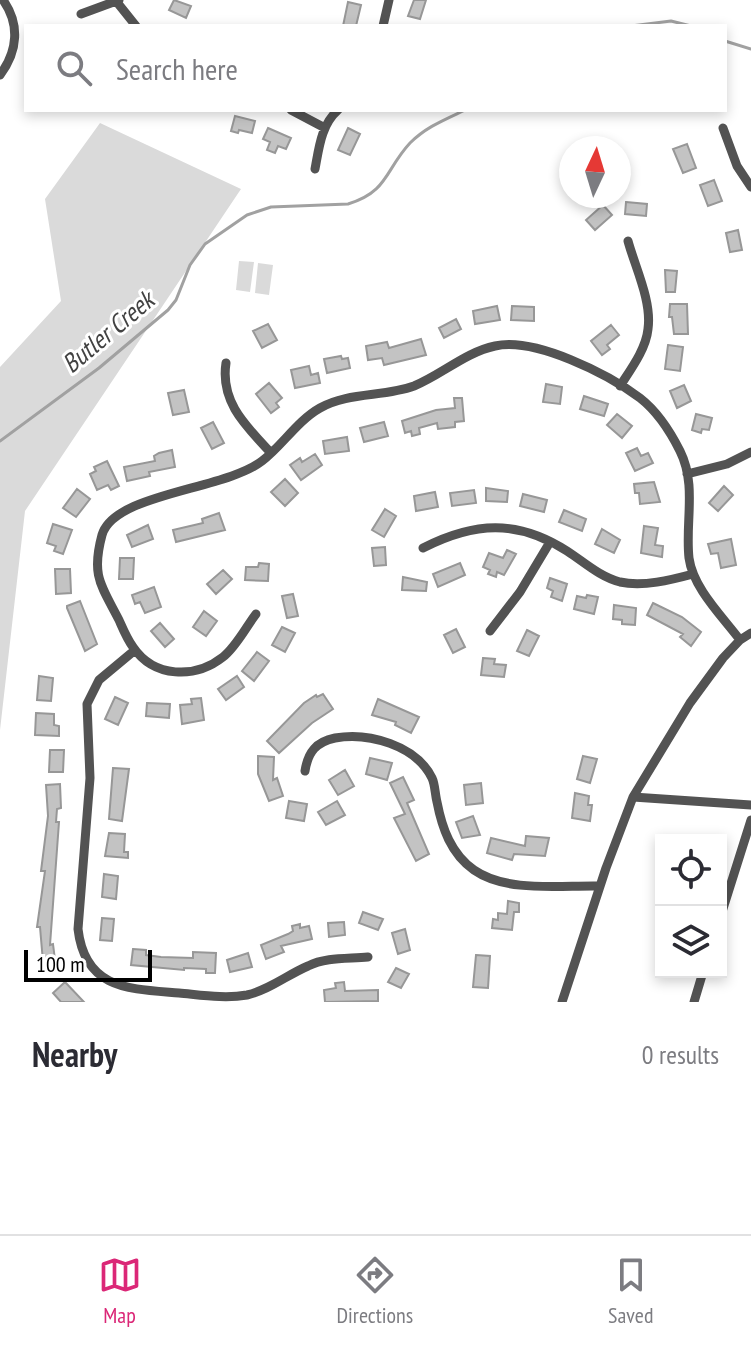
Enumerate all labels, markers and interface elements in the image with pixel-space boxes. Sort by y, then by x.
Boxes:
search box [24,24,727,112]
icon: search [52,46,96,90]
text: Search here [116,49,238,88]
north arrow [559,136,631,208]
water label: Butler Creek [55,282,163,380]
map controls [655,834,727,978]
button: locate [655,834,727,906]
button: layers [655,906,727,978]
scale bar [24,946,152,982]
text: 100 m [36,950,85,978]
text: Nearby [32,1032,117,1076]
text: 0 results [642,1038,719,1071]
tab: Map [98,1253,142,1329]
tab: Directions [337,1253,413,1329]
tab: Saved [608,1253,653,1329]

